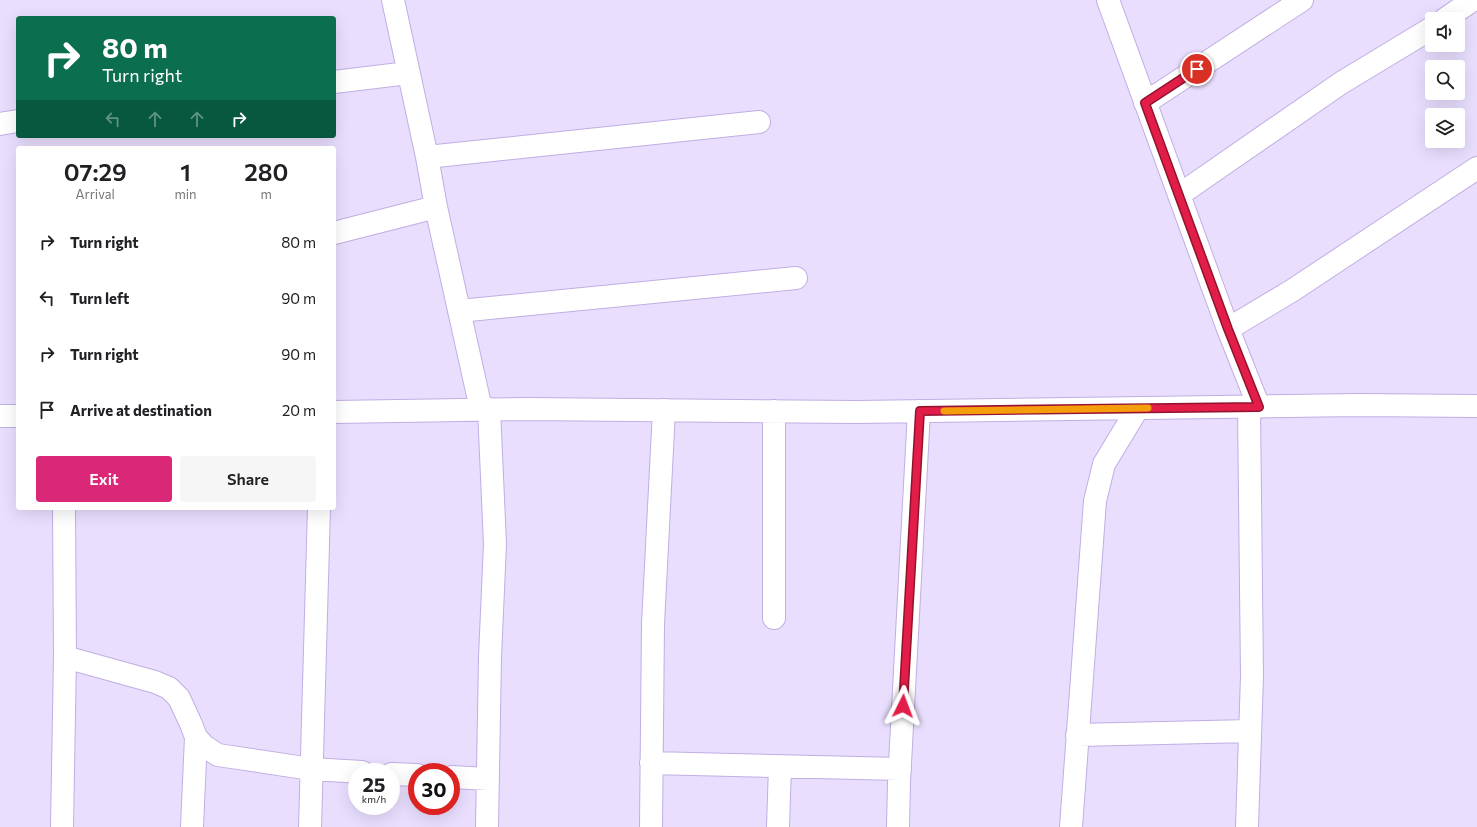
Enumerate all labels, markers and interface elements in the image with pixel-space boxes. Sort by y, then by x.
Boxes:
map controls [1425,12,1465,148]
button: sound [1425,12,1465,52]
text: 80 m [102,30,168,64]
icon: right [36,32,88,84]
pin [1180,52,1214,86]
icon: arrive [1186,58,1208,80]
button: search [1425,60,1465,100]
text: Turn right [102,64,182,86]
icon: left [102,108,124,130]
icon: ahead [144,108,166,130]
icon: ahead [186,108,208,130]
icon: right [228,108,250,130]
button: layers [1425,108,1465,148]
text: 07:29 [64,157,127,186]
text: 1 [180,157,191,186]
text: 280 [244,157,288,186]
text: Arrival [76,186,115,202]
text: min [174,186,197,202]
text: m [261,186,272,202]
icon: right [36,231,58,253]
text: Turn right [70,233,139,251]
text: 80 m [281,233,316,251]
icon: left [36,287,58,309]
text: Turn left [70,289,129,307]
text: 90 m [281,289,316,307]
icon: right [36,343,58,365]
text: Turn right [70,345,139,363]
text: 90 m [281,345,316,363]
icon: arrive [36,399,58,421]
text: Arrive at destination [70,401,212,419]
text: 20 m [282,401,316,419]
button: Exit [36,456,172,502]
button: Share [180,456,316,502]
position arrow [882,685,924,727]
speed limit sign: 30 [408,763,460,815]
text: 25 [362,772,386,796]
text: km/h [362,793,386,805]

